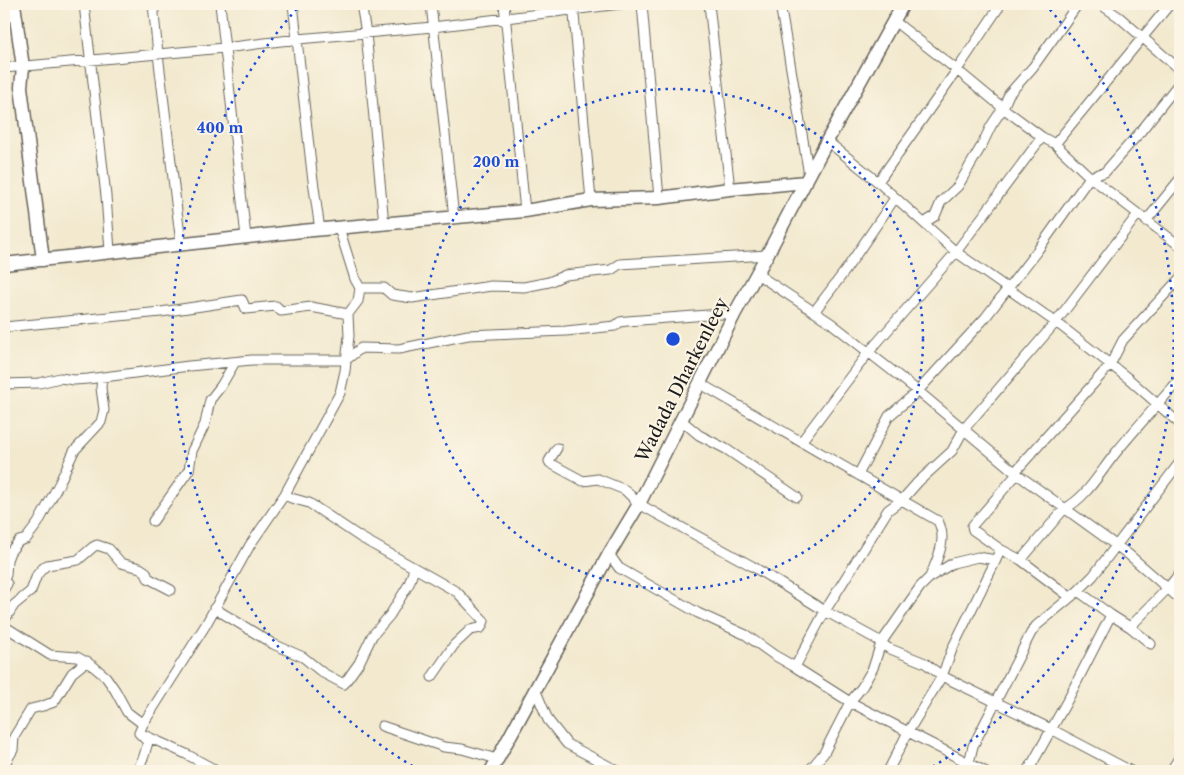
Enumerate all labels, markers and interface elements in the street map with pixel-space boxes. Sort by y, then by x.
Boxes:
text: 400 m [197,118,243,137]
text: 200 m [473,152,519,171]
street label: Wadada Dharkenleey [630,293,734,467]
centre of rings [664,330,682,348]

